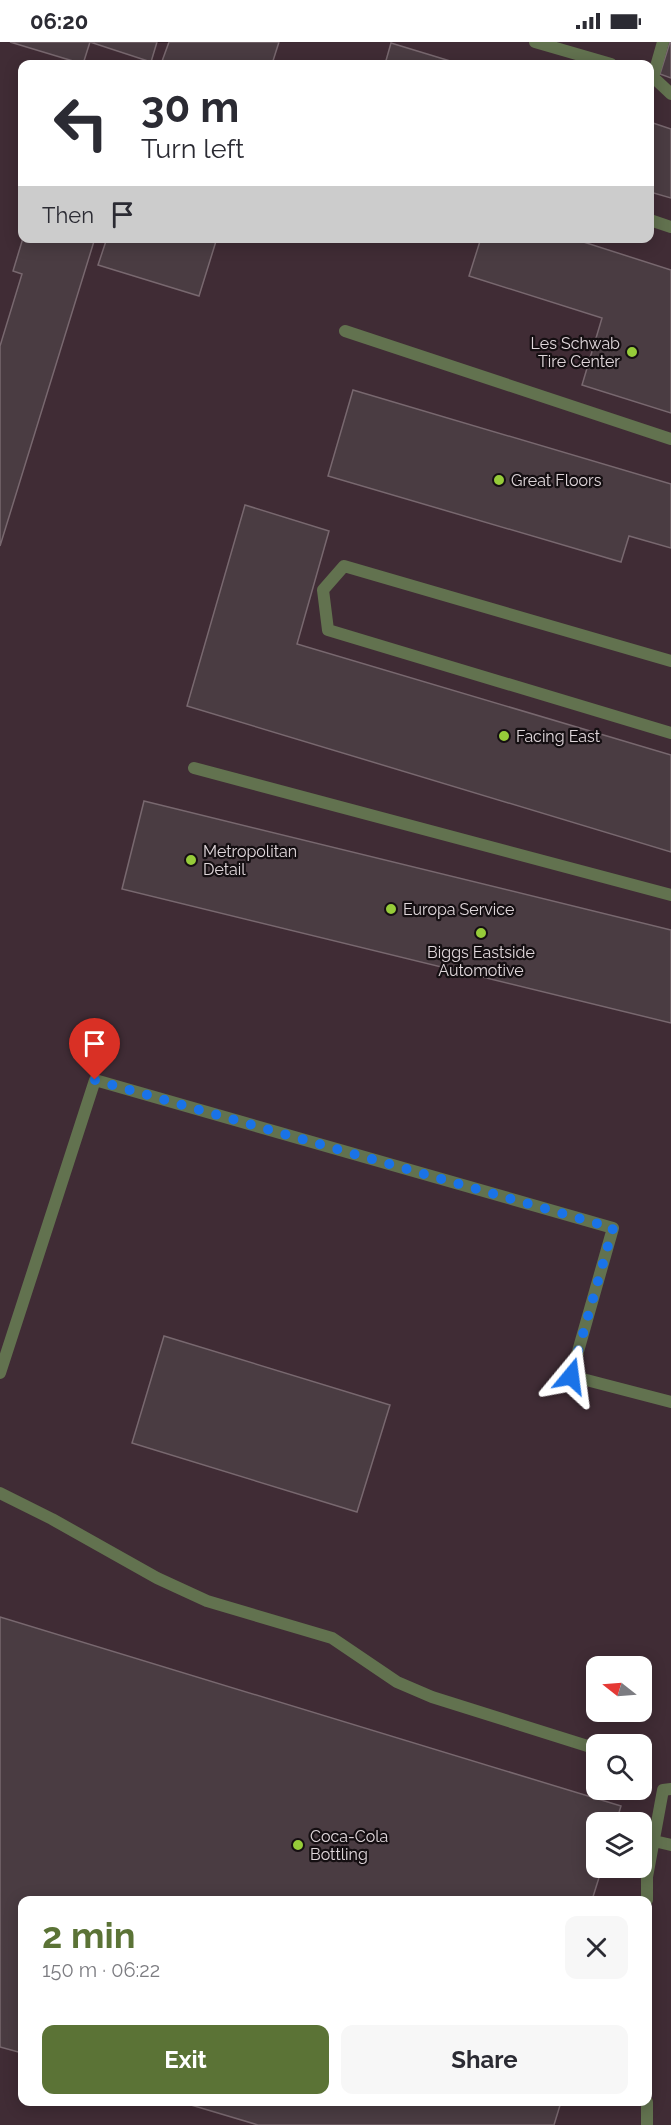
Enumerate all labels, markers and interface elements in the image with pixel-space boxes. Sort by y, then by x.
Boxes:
text: 06:20 [30,8,88,34]
text: 30 m [141,83,239,132]
icon: left [42,84,120,162]
text: Turn left [141,133,244,164]
icon: arrive [106,198,139,231]
text: Then [42,202,94,228]
place label: Les Schwab Tire Center [531,334,620,371]
marker: Les Schwab Tire Center [625,345,639,359]
place label: Great Floors [511,471,602,490]
marker: Great Floors [492,473,506,487]
place label: Facing East [516,727,601,746]
marker: Facing East [497,729,511,743]
place label: Metropolitan Detail [203,842,297,879]
marker: Metropolitan Detail [184,853,198,867]
place label: Europa Service [403,900,514,919]
marker: Europa Service [384,902,398,916]
marker: Biggs Eastside Automotive [474,926,488,940]
place label: Biggs Eastside Automotive [427,943,535,980]
pin [69,1018,120,1080]
icon: arrive [78,1027,111,1060]
position arrow [539,1344,603,1408]
north arrow [586,1656,652,1722]
map controls [586,1656,652,1878]
button: search [586,1734,652,1800]
button: layers [586,1812,652,1878]
place label: Coca-Cola Bottling [310,1827,388,1864]
marker: Coca-Cola Bottling [291,1838,305,1852]
text: 2 min [42,1914,135,1956]
button: close [565,1916,628,1979]
text: 150 m · 06:22 [42,1958,160,1982]
button: Exit [42,2025,329,2094]
button: Share [341,2025,628,2094]

